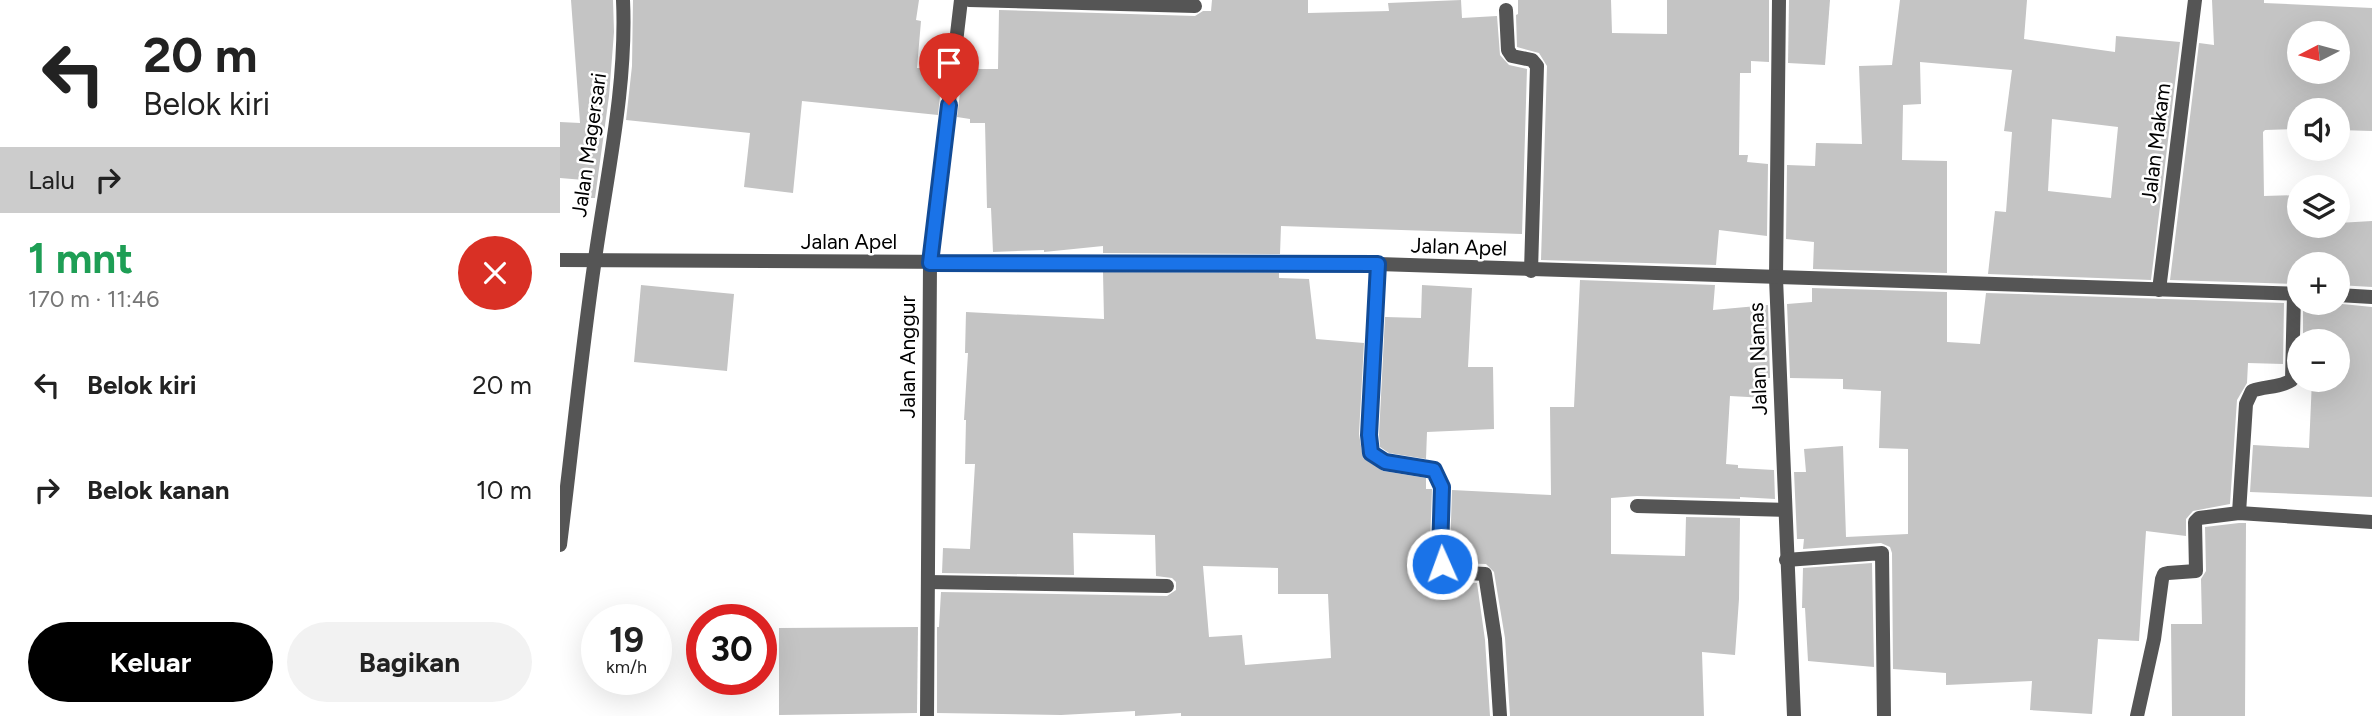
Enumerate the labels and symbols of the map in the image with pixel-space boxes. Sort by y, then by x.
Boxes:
north arrow [2287,21,2350,84]
pin [919,33,979,105]
street label: Jalan Magersari [566,71,611,219]
street label: Jalan Makam [2136,81,2175,204]
street label: Jalan Apel [801,229,897,254]
street label: Jalan Apel [1410,232,1508,261]
street label: Jalan Anggur [895,295,920,419]
street label: Jalan Nanas [1743,302,1772,416]
position arrow [1405,527,1479,601]
speed limit sign: 30 [686,604,777,695]

